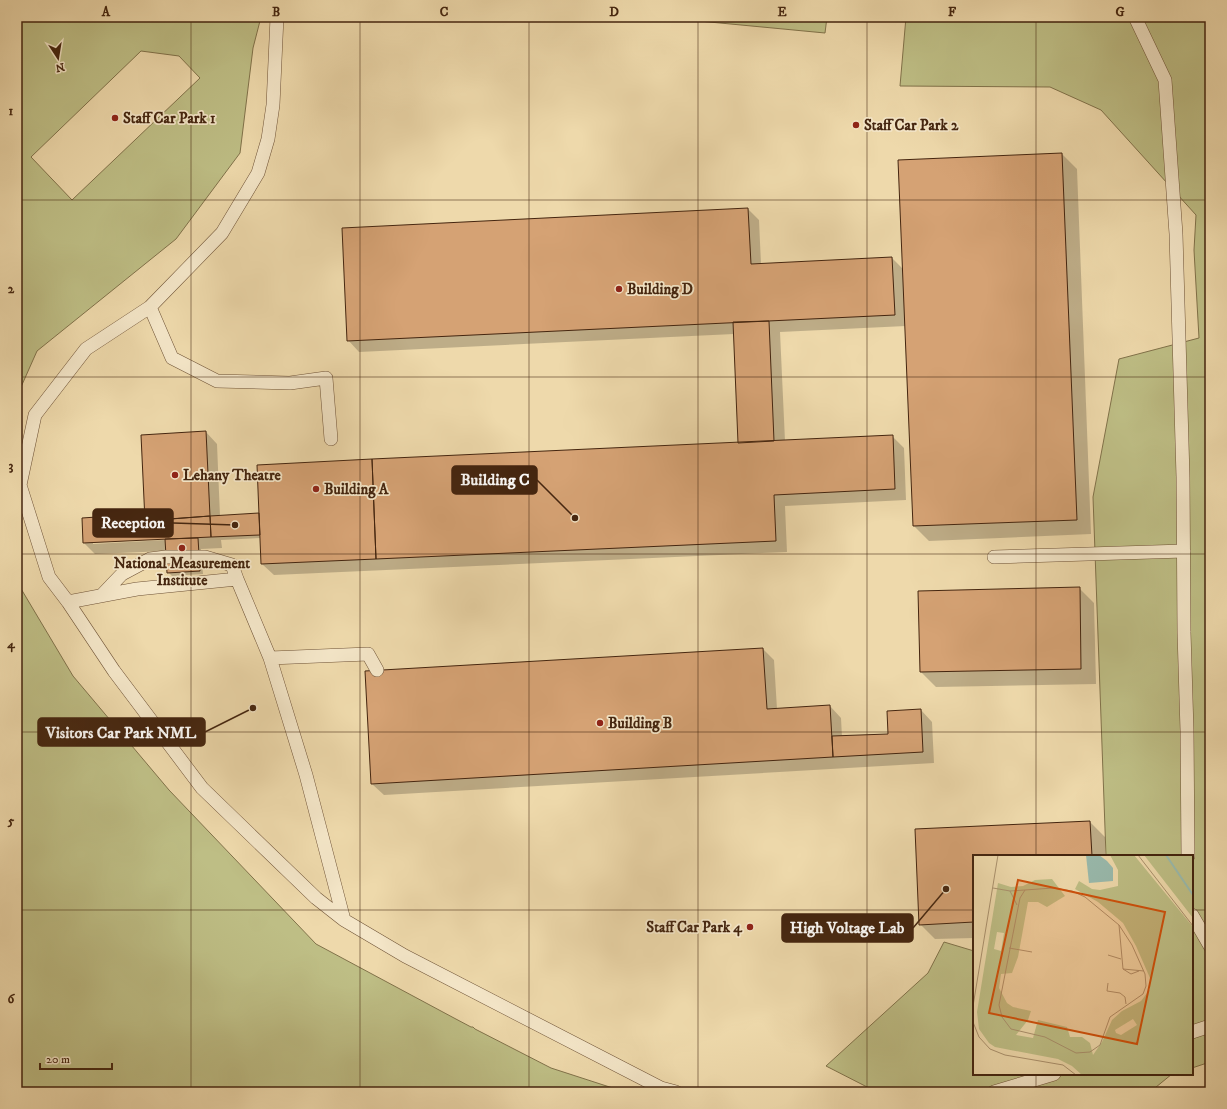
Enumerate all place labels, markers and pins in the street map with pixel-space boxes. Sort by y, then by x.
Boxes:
place label: Staff Car Park 1 [123,109,216,128]
marker: Staff Car Park 1 [110,113,120,123]
place label: Staff Car Park 2 [864,116,959,135]
marker: Staff Car Park 2 [851,120,861,130]
place label: Building D [627,280,693,299]
marker: Building D [614,284,624,294]
place label: Lehany Theatre [183,466,281,485]
callout: Building C [452,466,537,494]
marker: Lehany Theatre [170,470,180,480]
place label: Building A [324,480,389,499]
marker: Building A [311,484,321,494]
callout: Reception [93,509,173,537]
marker: National Measurement Institute [177,543,187,553]
place label: National Measurement Institute [114,554,250,590]
place label: Building B [608,714,672,733]
callout: Visitors Car Park NML [38,718,205,746]
marker: Building B [595,718,605,728]
callout: High Voltage Lab [782,914,913,942]
place label: Staff Car Park 4 [646,918,743,937]
marker: Staff Car Park 4 [745,922,755,932]

